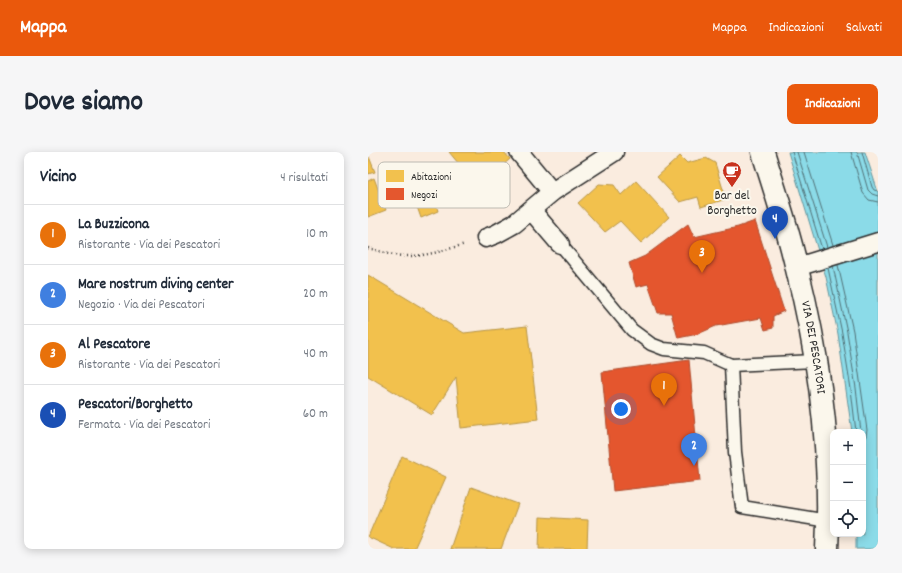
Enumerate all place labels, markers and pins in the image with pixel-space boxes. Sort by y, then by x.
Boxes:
cafe icon: Bar del Borghetto [721,160,743,188]
place label: Bar del Borghetto [707,187,757,221]
pin: 4 [762,206,788,239]
pin: 3 [689,240,715,273]
pin: 1 [651,373,677,406]
pin: 2 [681,433,707,466]

